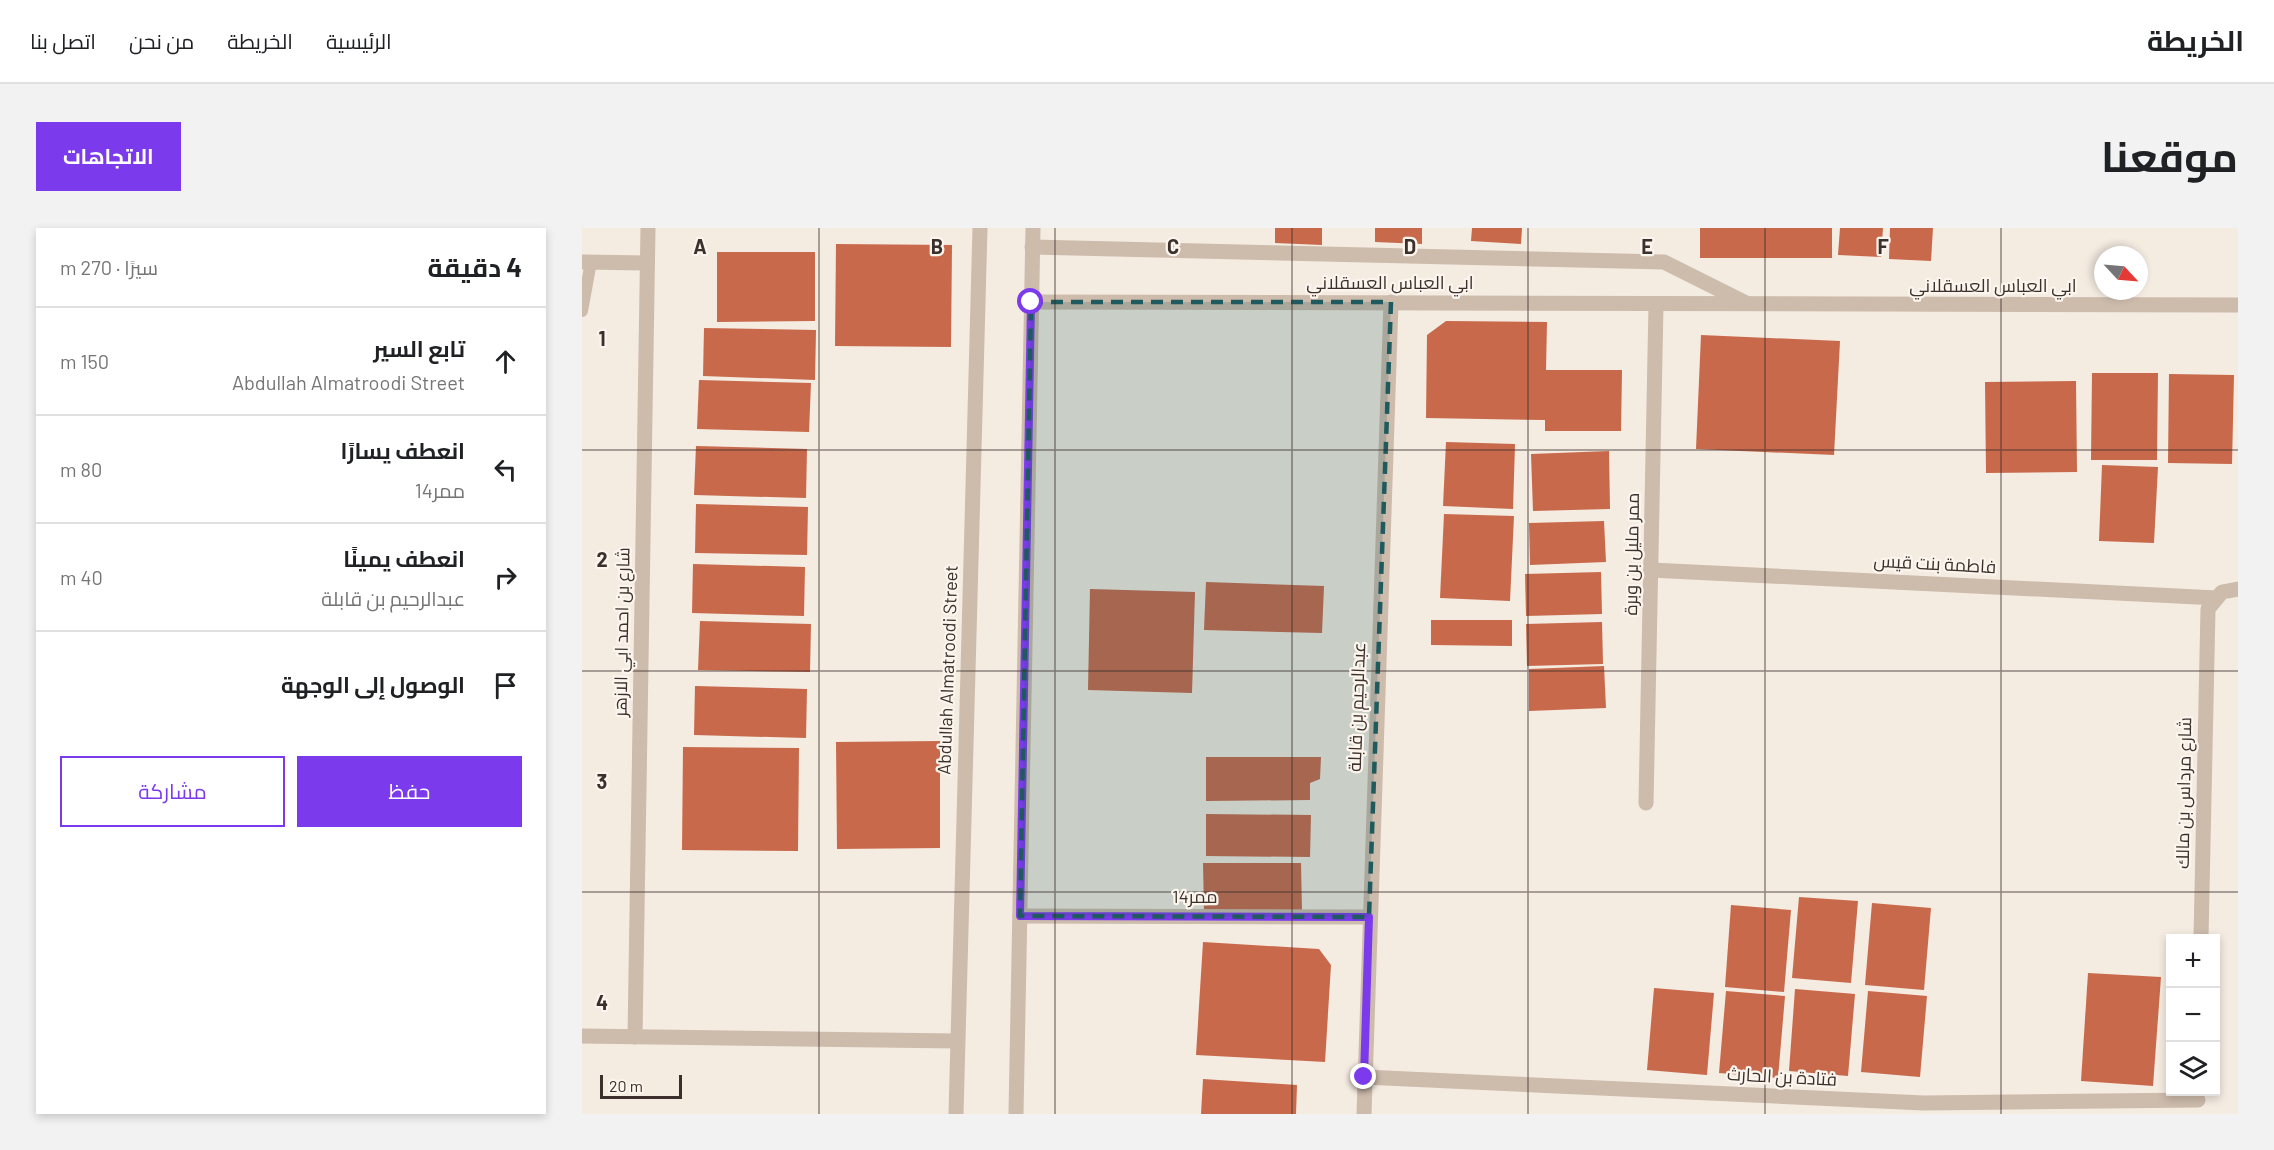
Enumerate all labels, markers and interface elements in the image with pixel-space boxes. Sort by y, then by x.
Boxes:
text: الخريطة [2147,23,2244,57]
text: اتصل بنا [30,28,96,53]
text: من نحن [129,28,194,53]
text: الخريطة [227,28,293,53]
text: الرئيسية [326,28,392,53]
button: الاتجاهات [36,122,181,191]
text: موقعنا [2101,130,2238,180]
text: A [693,234,707,258]
text: B [931,234,943,258]
text: C [1167,234,1179,258]
text: D [1404,234,1416,258]
text: E [1641,234,1653,258]
text: F [1877,234,1889,258]
north arrow [2094,246,2148,300]
text: 4 دقيقة [428,251,522,282]
text: سيرًا · 270 m [60,255,158,279]
street label: ابي العباس العسقلاني [1306,271,1474,297]
street label: ابي العباس العسقلاني [1909,274,2077,300]
route start [1017,288,1043,314]
text: 1 [598,326,606,350]
text: تابع السير [373,335,465,361]
icon: ahead [489,345,522,378]
text: 150 m [60,349,109,373]
text: Abdullah Almatroodi Street [232,370,465,394]
text: انعطف يسارًا [341,437,465,463]
icon: left [489,453,522,486]
text: 80 m [60,457,102,481]
text: ممر14 [415,478,465,502]
street label: ممر مليل بن وبرة [1619,492,1644,616]
text: انعطف يمينًا [343,545,465,571]
text: 2 [596,547,608,571]
street label: شارع بن احمد ابي الازهر [609,547,637,718]
street label: فاطمة بنت قيس [1873,549,1997,578]
icon: right [489,561,522,594]
text: 40 m [60,565,103,589]
street label: Abdullah Almatroodi Street [932,565,962,775]
text: عبدالرحيم بن قابلة [321,586,465,610]
street label: عبدالرحيم بن قابلة [1343,642,1371,772]
icon: arrive [489,669,522,702]
text: الوصول إلى الوجهة [281,671,465,697]
street label: شارع مرداس بن مالك [2171,717,2197,869]
button: مشاركة [60,756,285,827]
button: حفظ [297,756,522,827]
text: 3 [597,769,607,793]
street label: ممر14 [1172,885,1218,908]
map controls [2166,934,2220,1096]
button: + [2166,934,2220,988]
button: − [2166,988,2220,1042]
text: 4 [596,990,608,1014]
button: layers [2166,1042,2220,1096]
street label: فتادة بن الحارث [1726,1062,1838,1091]
route end [1350,1063,1376,1089]
scale bar [600,1072,682,1100]
text: 20 m [609,1076,643,1095]

